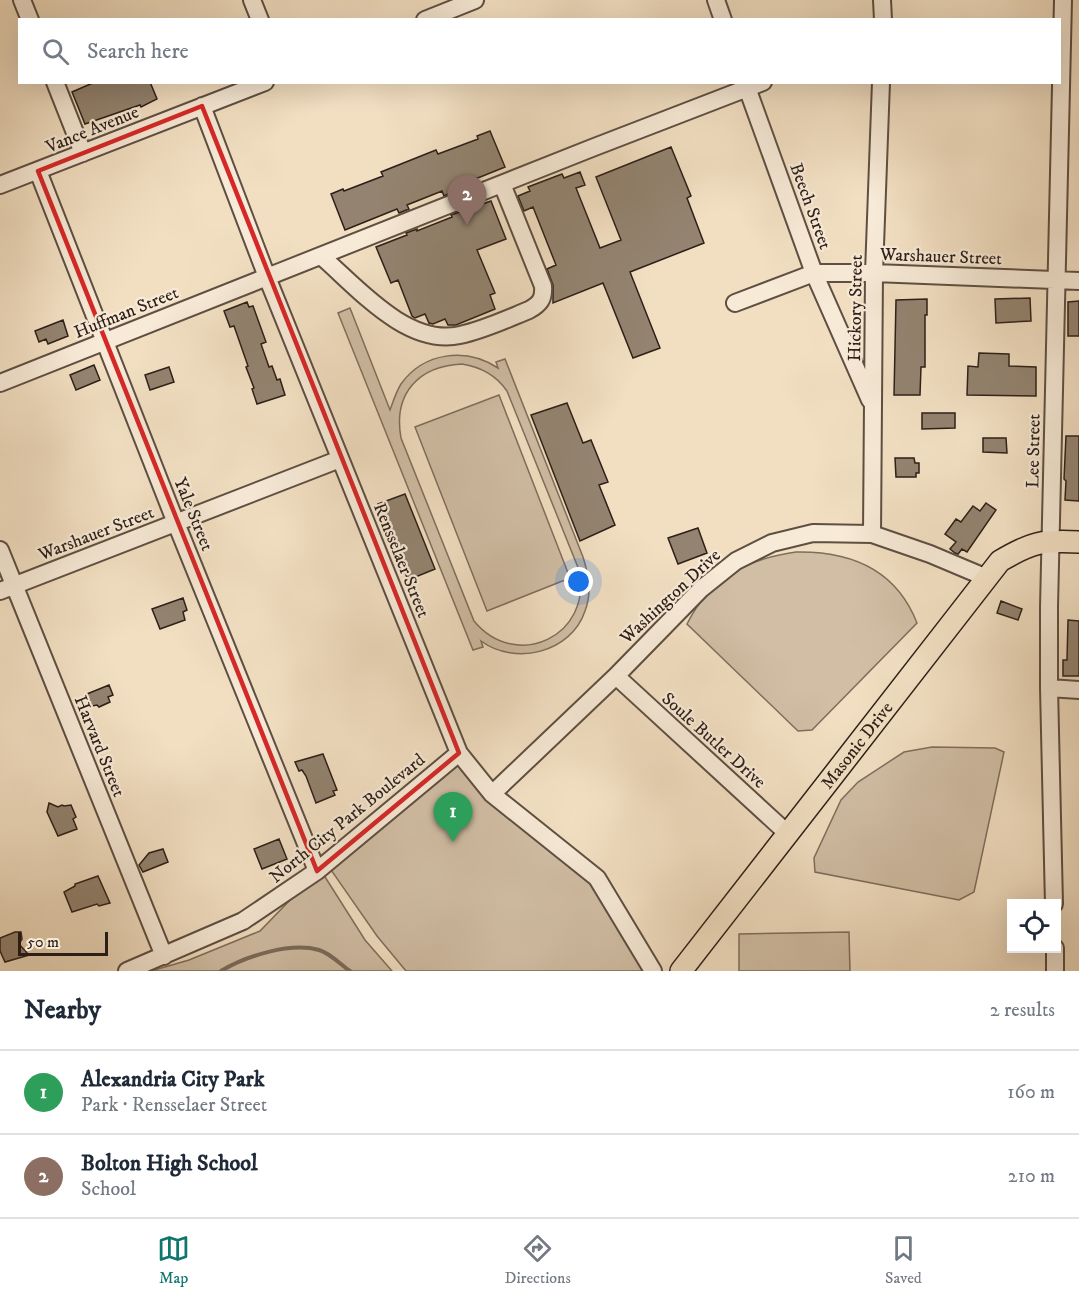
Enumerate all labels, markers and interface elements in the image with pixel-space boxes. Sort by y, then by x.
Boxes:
search box [18,18,1061,84]
icon: search [39,35,72,68]
text: Search here [87,38,189,65]
street label: Vance Avenue [42,101,142,159]
street label: Beech Street [784,160,836,253]
pin: 2 [448,176,486,225]
street label: Warshauer Street [879,244,1003,270]
street label: Hickory Street [844,254,868,362]
street label: Huffman Street [71,282,182,344]
street label: Lee Street [1022,413,1046,488]
street label: Yale Street [168,475,218,554]
street label: Rensselaer Street [368,500,434,621]
street label: Warshauer Street [34,502,158,566]
street label: Washington Drive [615,545,725,650]
your location [564,567,593,596]
street label: Soule Butler Drive [657,688,770,793]
street label: Harvard Street [69,692,129,800]
street label: Masonic Drive [817,698,898,794]
street label: North City Park Boulevard [265,749,430,888]
pin: 1 [434,792,472,842]
map controls [1007,899,1061,953]
button: locate [1007,899,1061,953]
scale bar [18,929,108,956]
text: 50 m [27,932,59,952]
text: Nearby [24,994,101,1027]
text: 2 results [990,998,1055,1023]
text: Alexandria City Park [81,1066,265,1093]
text: 1 [40,1080,47,1105]
text: 160 m [1007,1080,1055,1105]
text: Park · Rensselaer Street [81,1093,267,1118]
text: Bolton High School [81,1150,258,1177]
text: 2 [39,1164,48,1189]
text: 210 m [1008,1164,1055,1189]
text: School [81,1177,136,1202]
tab: Map [157,1232,190,1288]
tab: Directions [504,1232,571,1288]
tab: Saved [885,1232,922,1288]

